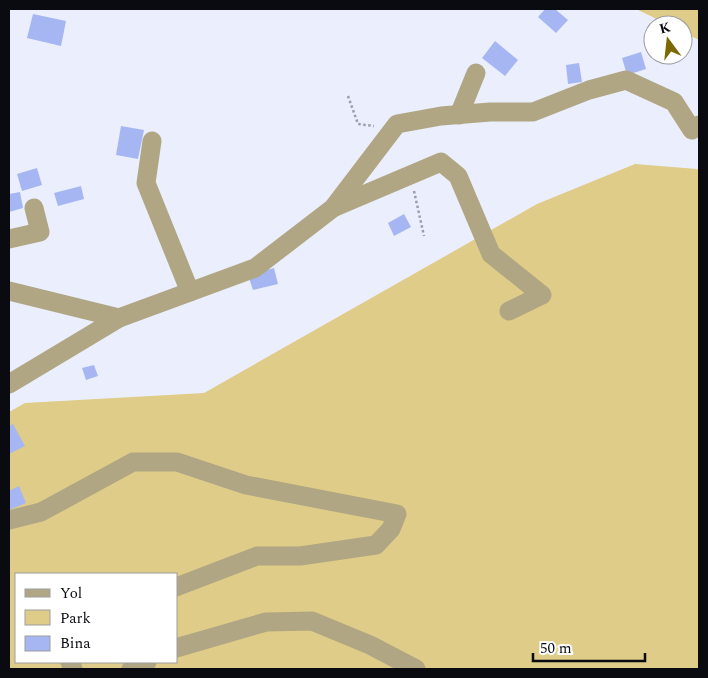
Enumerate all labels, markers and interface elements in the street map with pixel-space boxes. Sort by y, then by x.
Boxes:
north arrow [643,15,693,65]
text: K [657,16,673,39]
legend [15,573,178,663]
text: Yol [60,582,82,605]
text: Park [60,607,91,630]
scale bar [533,630,646,662]
text: Bina [60,632,91,655]
text: 50 m [540,637,572,660]

